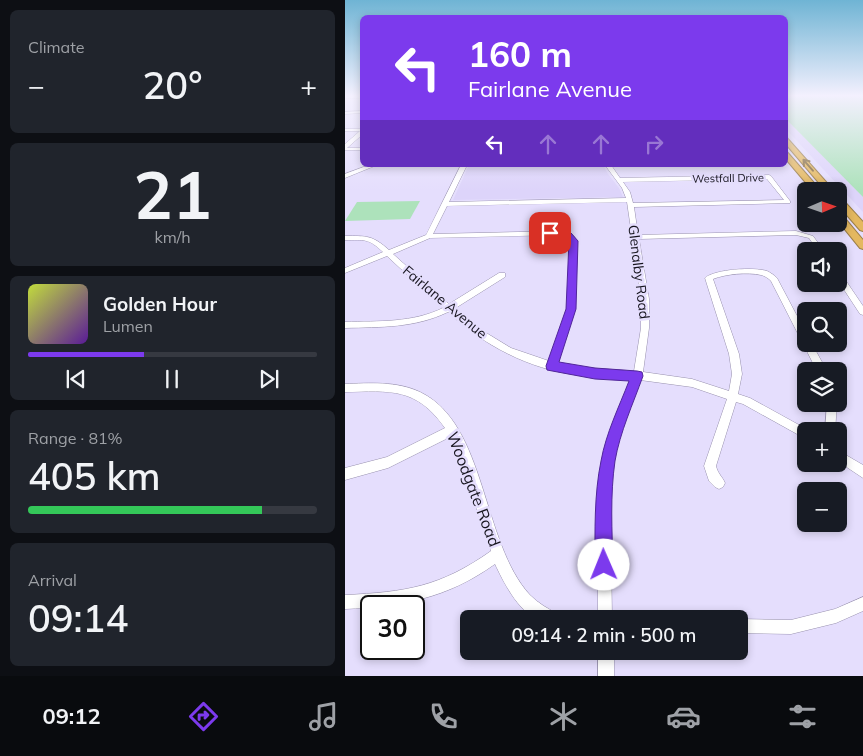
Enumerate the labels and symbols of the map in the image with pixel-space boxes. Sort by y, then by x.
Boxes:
one-way arrow [802,159,813,172]
street label: Westfall Drive [692,170,764,186]
north arrow [797,182,847,232]
pin [529,212,571,254]
street label: Glenalby Road [624,224,654,320]
street label: Fairlane Avenue [399,262,491,342]
street label: Woodgate Road [443,429,505,549]
position arrow [577,538,629,590]
speed limit sign: 30 [360,595,425,660]

